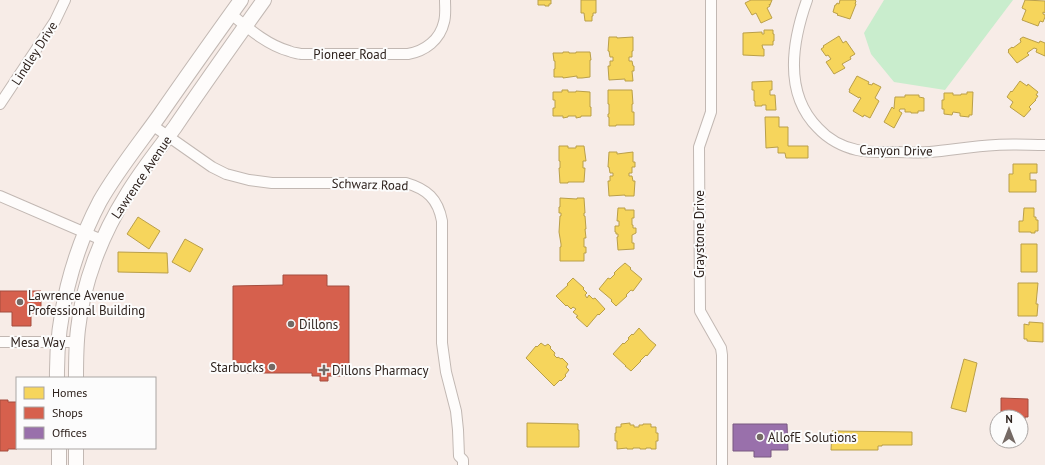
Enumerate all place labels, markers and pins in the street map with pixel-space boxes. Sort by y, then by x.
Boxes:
place label: Lawrence Avenue Professional Building [28,287,145,319]
marker: Lawrence Avenue Professional Building [15,297,25,307]
place label: Dillons [299,316,338,333]
marker: Dillons [286,319,296,329]
place label: Starbucks [210,359,264,376]
marker: Starbucks [267,362,277,372]
place label: Dillons Pharmacy [332,362,429,379]
marker: Dillons Pharmacy [319,365,329,375]
place label: AllofE Solutions [768,429,857,446]
marker: AllofE Solutions [755,432,765,442]

